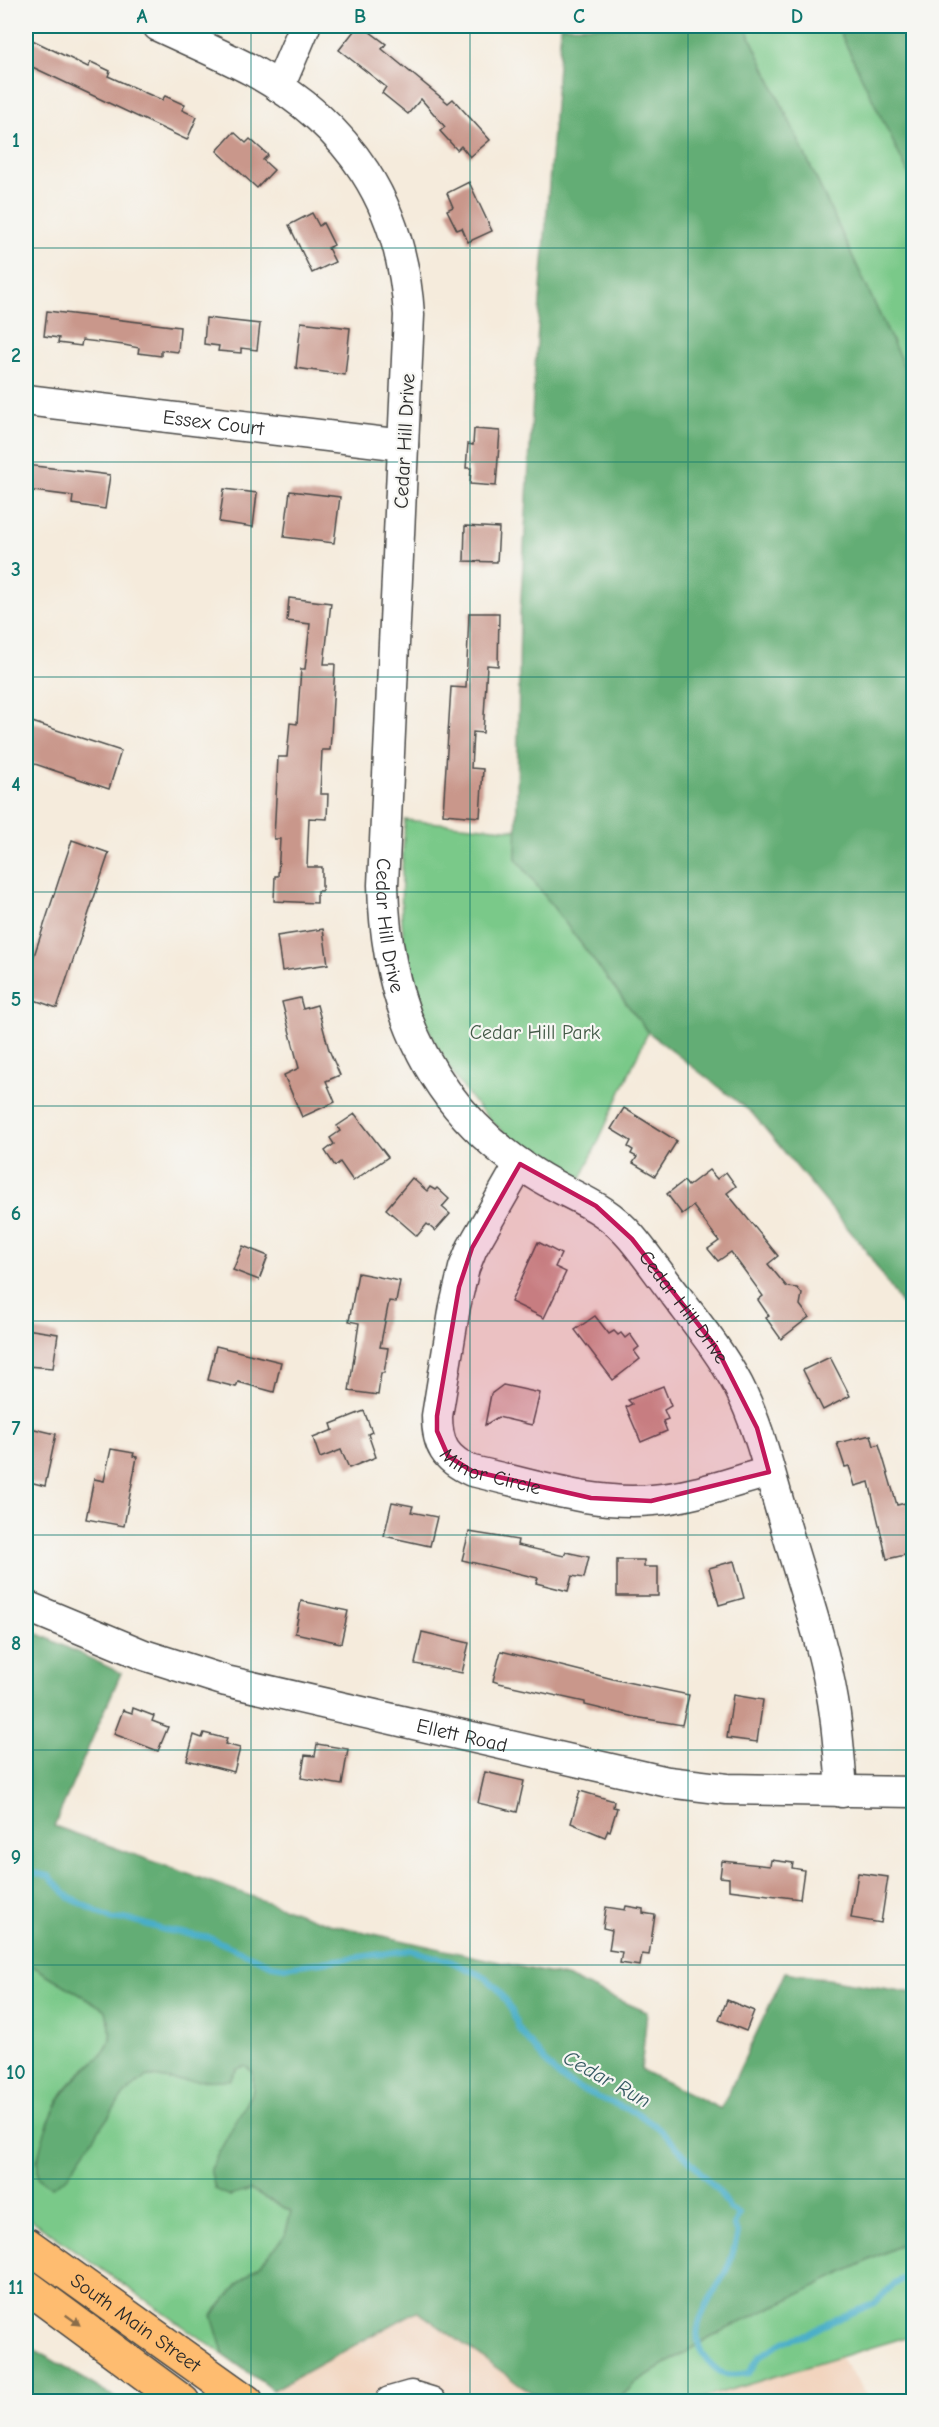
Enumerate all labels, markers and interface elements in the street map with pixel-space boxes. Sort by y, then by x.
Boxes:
text: A [136,5,148,28]
text: B [354,5,366,28]
text: C [573,5,585,28]
text: D [791,5,803,28]
text: 1 [12,129,20,152]
text: 2 [11,344,21,367]
street label: Cedar Hill Drive [389,373,420,509]
street label: Essex Court [162,405,267,440]
text: 3 [11,558,21,581]
text: 4 [11,773,21,796]
street label: Cedar Hill Drive [371,857,409,995]
text: 5 [11,988,21,1011]
park label: Cedar Hill Park [470,1021,601,1044]
text: 6 [11,1202,21,1225]
street label: Cedar Hill Drive [634,1246,733,1368]
text: 7 [12,1417,21,1440]
street label: Minor Circle [435,1443,543,1500]
text: 8 [11,1632,21,1655]
street label: Ellett Road [414,1714,510,1757]
text: 9 [11,1846,21,1869]
water label: Cedar Run [559,2045,655,2113]
text: 10 [6,2061,26,2084]
street label: South Main Street [66,2269,206,2378]
text: 11 [8,2276,24,2299]
one-way arrow [65,2314,80,2326]

